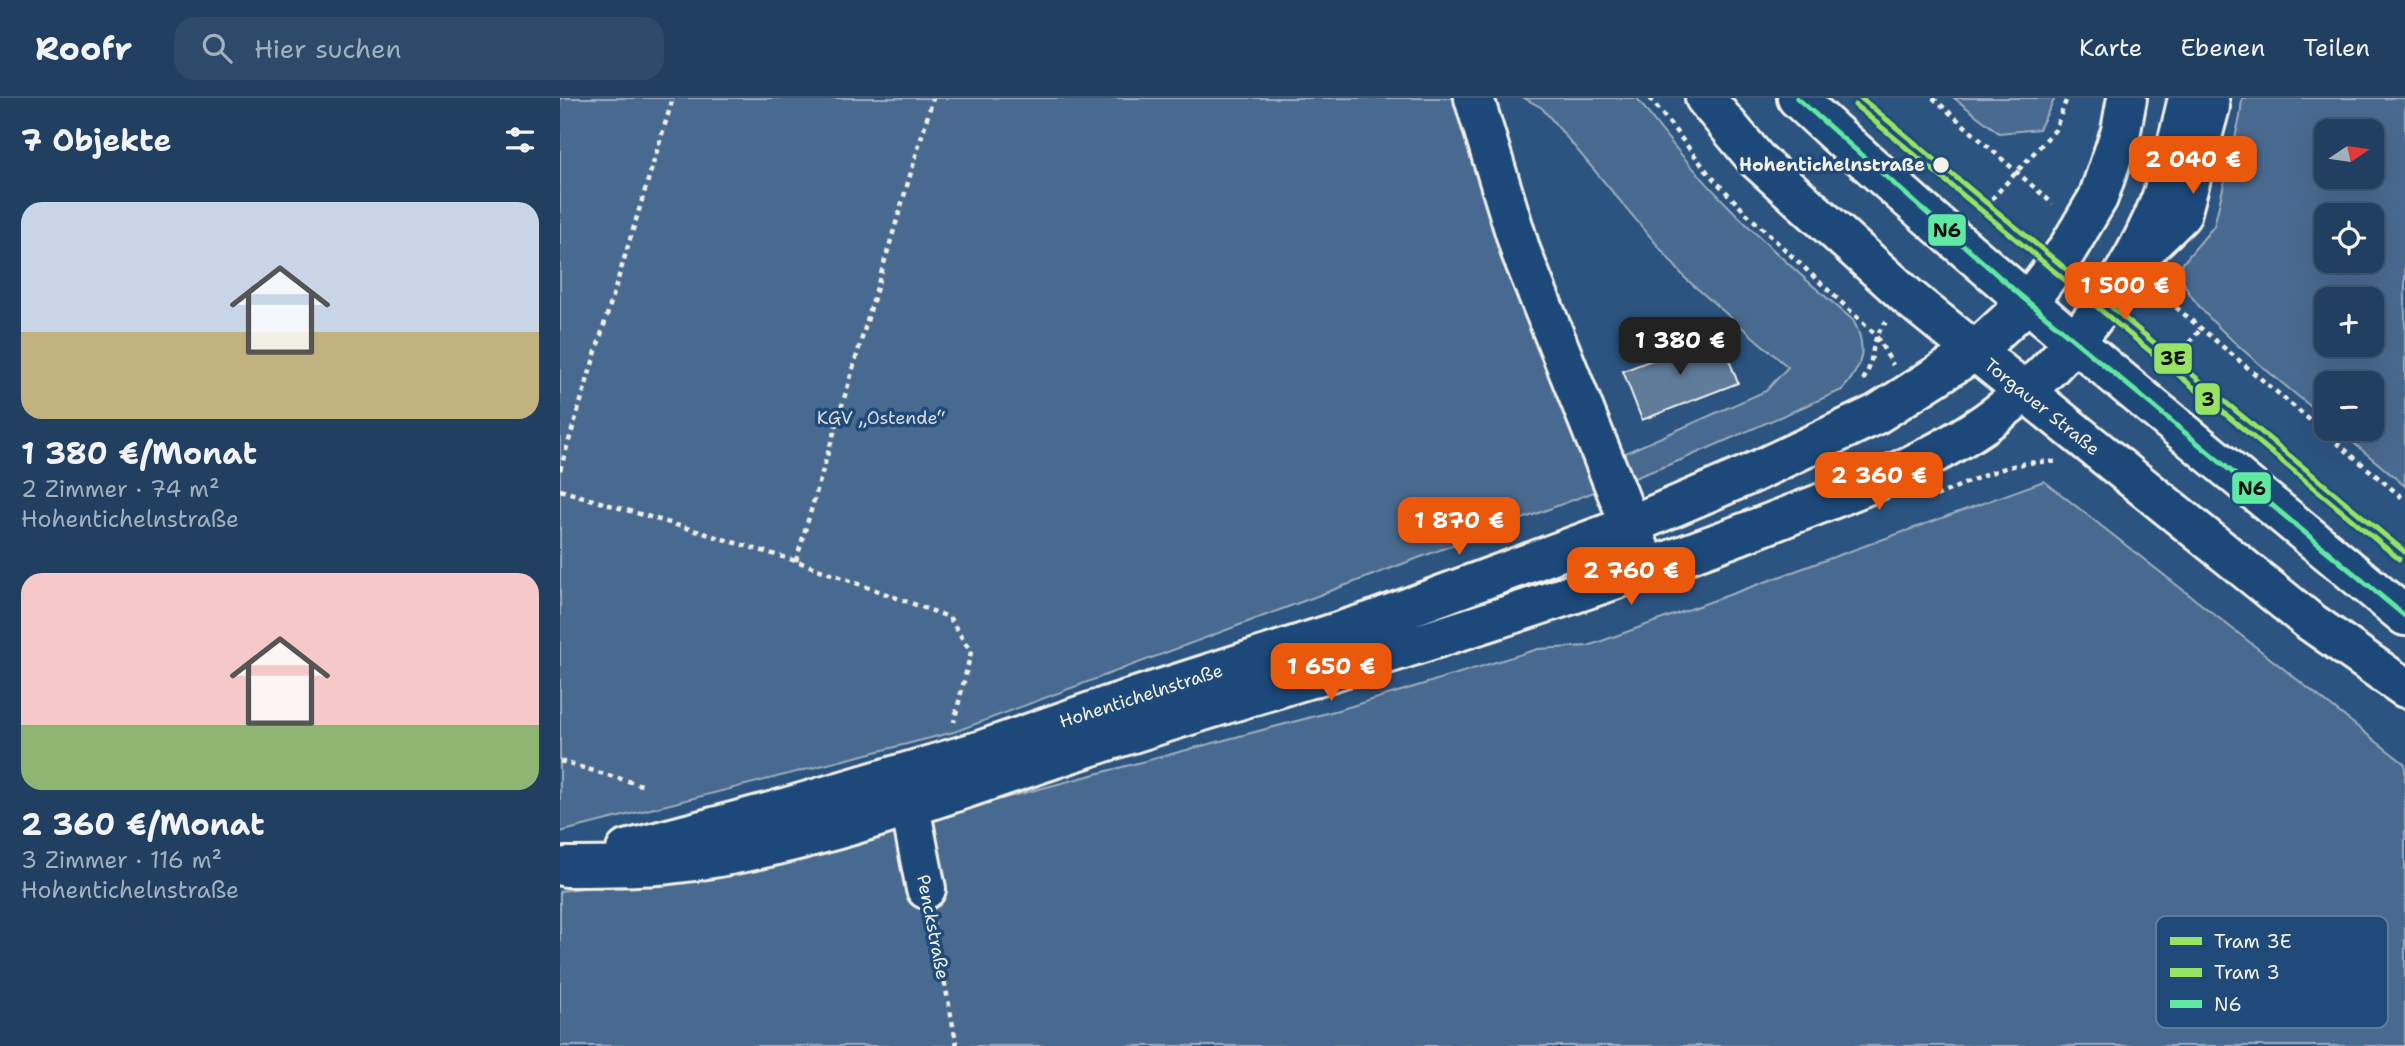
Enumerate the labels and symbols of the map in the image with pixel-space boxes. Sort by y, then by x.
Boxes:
north arrow [2314,119,2384,189]
pin: 2 040 € [2128,136,2258,196]
place label: Hohentichelnstraße [1739,153,1925,177]
marker: Hohentichelnstraße [1931,155,1951,175]
line badge: N6 [1927,213,1967,247]
text: N6 [1933,218,1961,243]
pin: 1 500 € [2060,262,2190,322]
pin: 1 380 € [1615,317,1745,377]
line badge: 3E [2153,342,2193,375]
text: 3E [2160,346,2186,371]
street label: Torgauer Straße [1979,353,2105,461]
line badge: 3 [2194,382,2221,416]
text: 3 [2201,387,2215,412]
park label: KGV „Ostende“ [817,406,946,430]
pin: 2 360 € [1814,452,1944,512]
line badge: N6 [2231,471,2272,505]
text: N6 [2238,476,2266,501]
pin: 1 870 € [1394,498,1524,557]
pin: 2 760 € [1566,547,1696,607]
pin: 1 650 € [1266,644,1396,703]
street label: Hohentichelnstraße [1056,658,1226,734]
street label: Penckstraße [911,873,955,981]
legend [2156,916,2388,1028]
text: Tram 3E [2214,929,2292,954]
text: Tram 3 [2214,960,2280,985]
text: N6 [2214,992,2242,1017]

